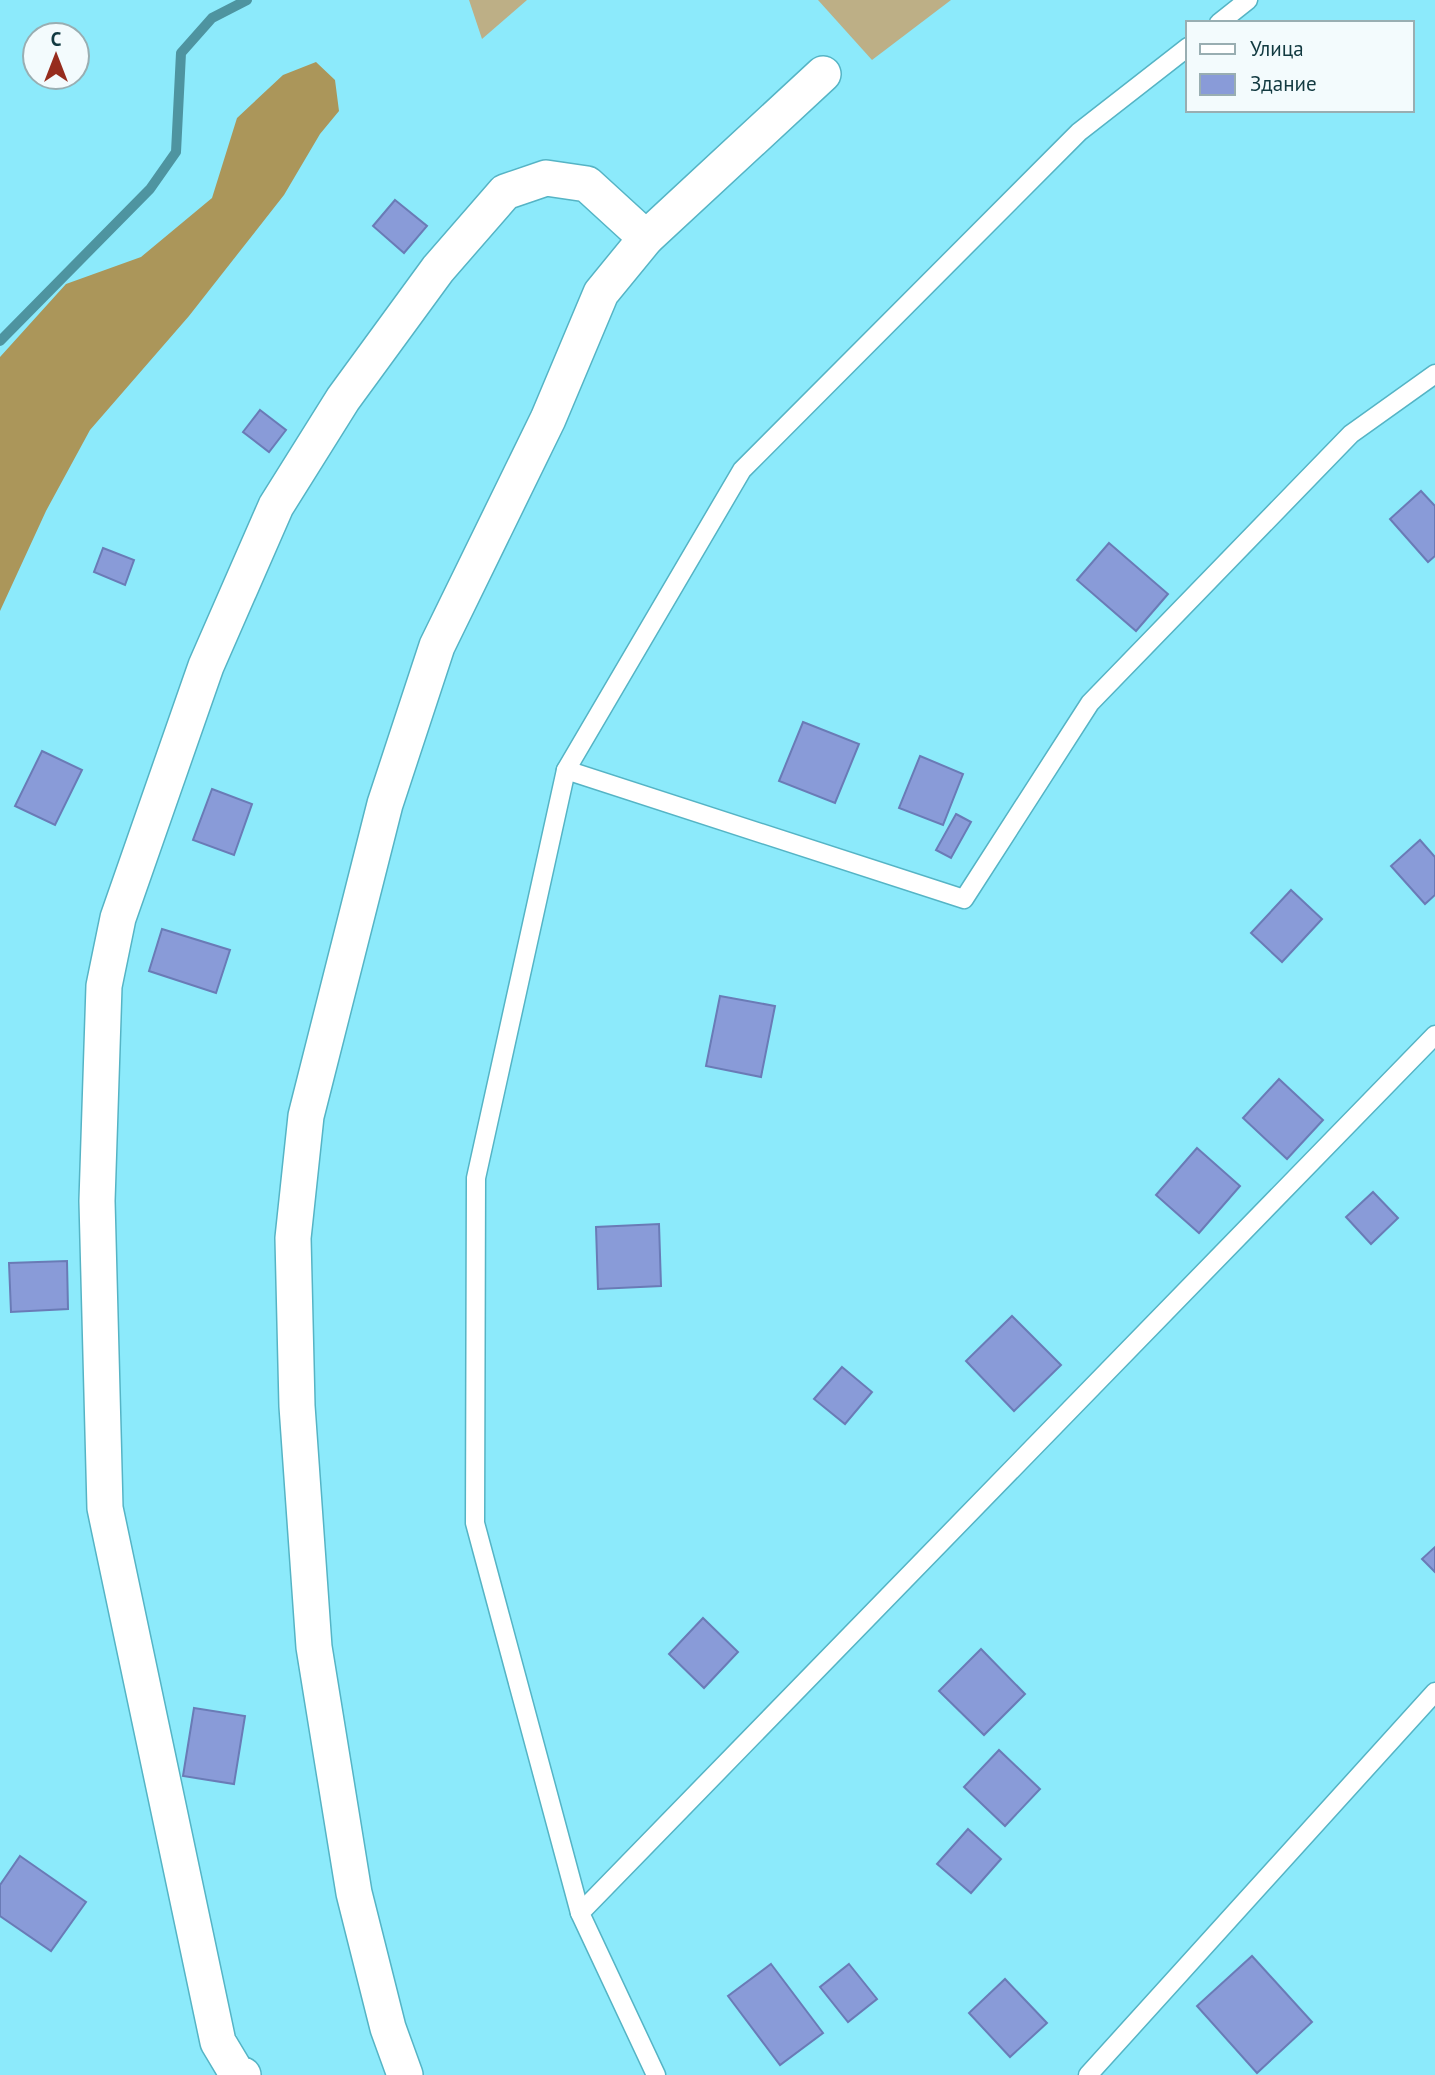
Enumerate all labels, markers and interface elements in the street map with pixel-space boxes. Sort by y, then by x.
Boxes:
north arrow [21,21,91,91]
legend [1186,21,1414,112]
text: С [51,27,62,51]
text: Улица [1250,35,1304,62]
text: Здание [1250,70,1317,97]

